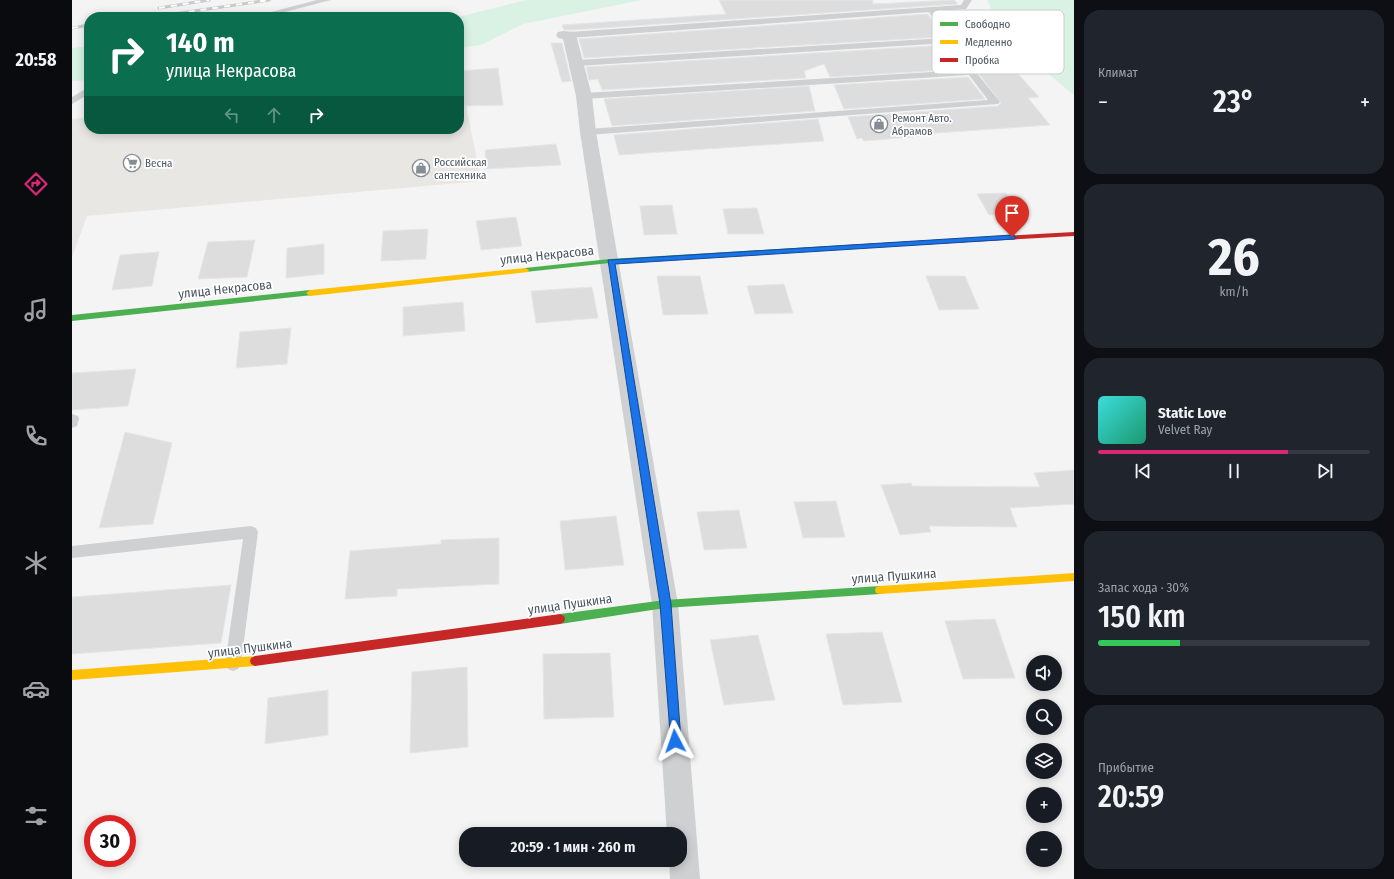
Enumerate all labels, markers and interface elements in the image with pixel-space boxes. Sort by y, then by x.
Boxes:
legend [932,10,1064,74]
text: Свободно [965,18,1010,31]
text: 140 m [166,26,235,59]
icon: right [100,28,152,80]
text: Медленно [965,36,1013,49]
text: 20:58 [16,49,56,71]
text: Пробка [965,54,999,67]
text: улица Некрасова [166,60,296,82]
text: Климат [1098,65,1138,80]
text: 23° [1213,84,1255,120]
text: − [1098,89,1108,116]
text: + [1360,89,1370,116]
icon: left [221,104,243,126]
icon: ahead [263,104,285,126]
icon: right [305,104,327,126]
place label: Ремонт Авто. Абрамов [892,112,952,138]
shop icon: Ремонт Авто. Абрамов [869,114,889,134]
supermarket icon: Весна [122,153,142,173]
place label: Российская сантехника [434,156,487,182]
place label: Весна [145,157,172,170]
shop icon: Российская сантехника [411,158,431,178]
icon: directions [22,170,50,198]
pin [995,196,1029,237]
icon: arrive [1001,202,1023,224]
text: 26 [1208,226,1260,289]
street label: улица Некрасова [499,243,595,267]
street label: улица Некрасова [177,277,273,301]
text: km/h [1220,284,1249,299]
icon: music [22,296,50,324]
text: Static Love [1158,404,1226,422]
icon: phone [22,422,50,450]
text: Velvet Ray [1158,422,1212,437]
icon: previous [1132,460,1154,482]
icon: pause [1223,460,1245,482]
icon: next [1314,460,1336,482]
icon: climate [22,549,50,577]
street label: улица Пушкина [851,566,937,586]
text: Запас хода · 30% [1098,580,1189,595]
street label: улица Пушкина [527,591,613,617]
text: 150 km [1098,599,1185,635]
street label: улица Пушкина [207,635,293,661]
map controls [1026,655,1062,867]
button: sound [1026,655,1062,691]
icon: car [22,675,50,703]
button: search [1026,699,1062,735]
position arrow [654,720,696,762]
button: layers [1026,743,1062,779]
text: Прибытие [1098,760,1154,775]
text: 20:59 [1098,779,1164,815]
button: + [1026,787,1062,823]
icon: filters [22,802,50,830]
speed limit sign: 30 [84,815,136,867]
button: − [1026,831,1062,867]
text: 20:59 · 1 мин · 260 m [511,838,635,856]

